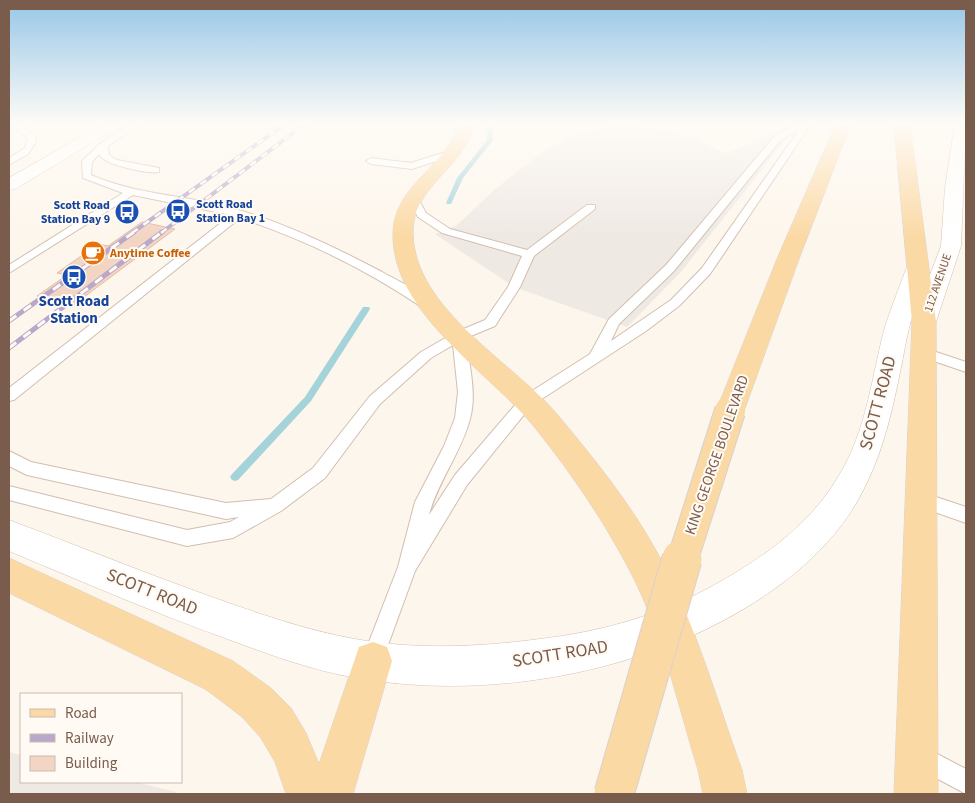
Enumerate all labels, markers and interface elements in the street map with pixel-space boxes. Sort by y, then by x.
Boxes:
place label: Scott Road Station Bay 1 [196,196,265,227]
place label: Scott Road Station Bay 9 [41,197,110,228]
bus stop icon: Scott Road Station Bay 1 [165,198,191,224]
bus stop icon: Scott Road Station Bay 9 [114,199,140,225]
cafe icon: Anytime Coffee [80,240,106,266]
place label: Anytime Coffee [109,245,191,262]
street label: 112 AVENUE [920,251,956,315]
bus stop icon: Scott Road Station [61,264,87,290]
place label: Scott Road Station [39,291,109,329]
street label: SCOTT ROAD [853,353,903,453]
street label: KING GEORGE BOULEVARD [680,372,754,538]
street label: SCOTT ROAD [103,562,201,622]
street label: SCOTT ROAD [510,634,610,674]
legend [20,693,182,783]
text: Road [65,703,97,724]
text: Railway [65,728,114,749]
text: Building [65,753,118,774]

